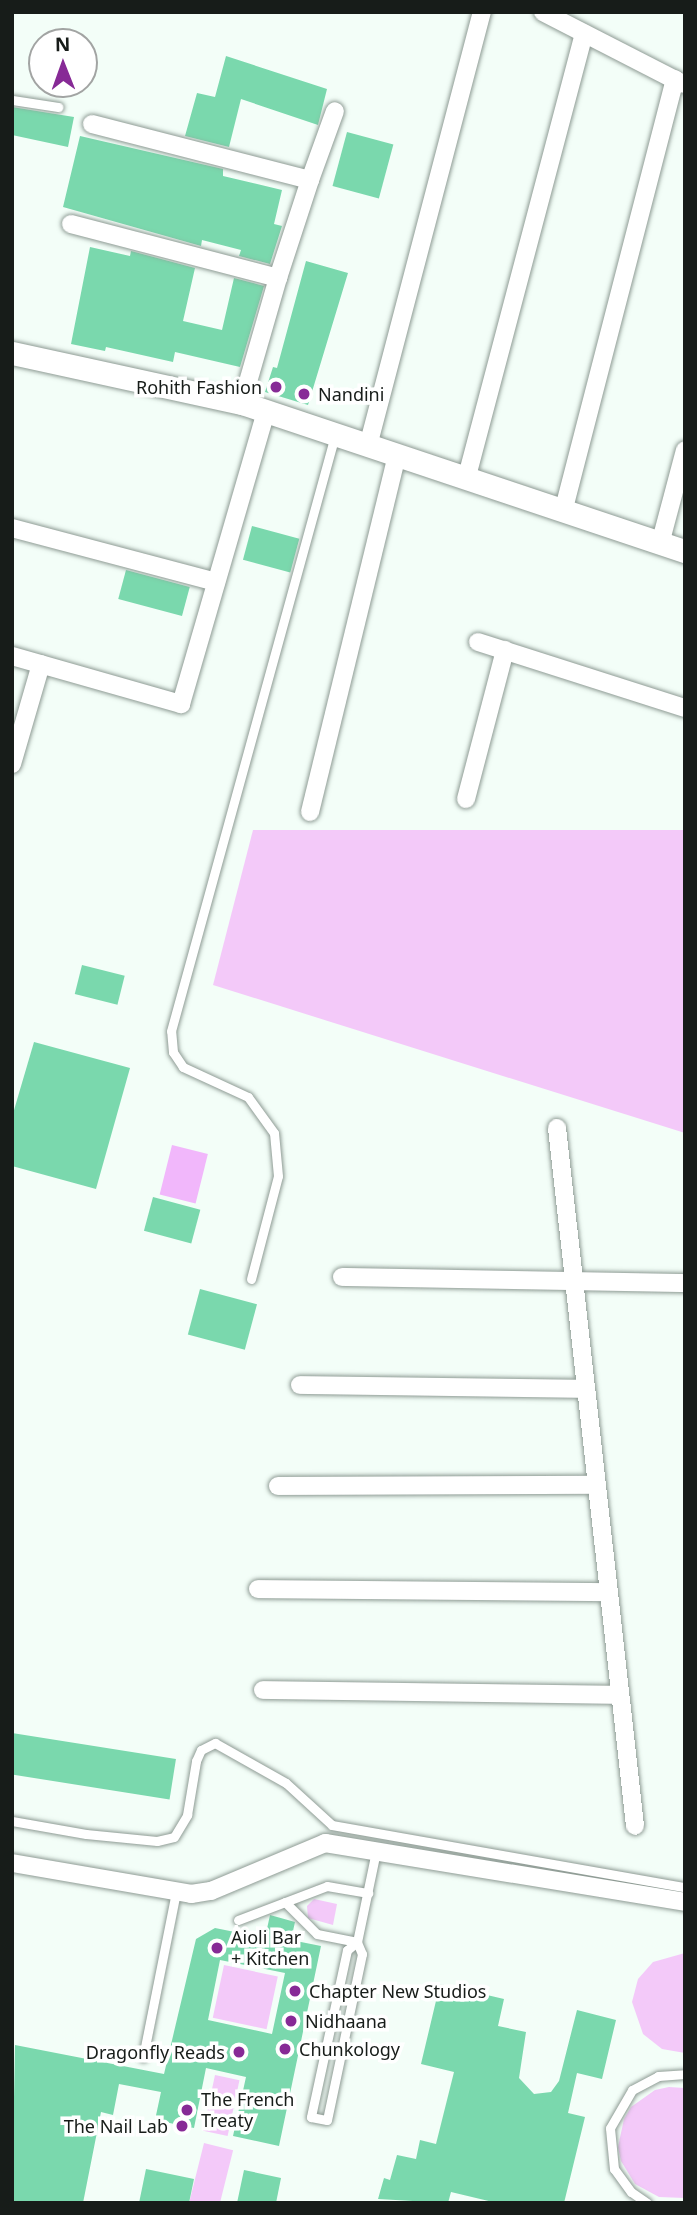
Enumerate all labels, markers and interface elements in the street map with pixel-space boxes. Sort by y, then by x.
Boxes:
north arrow [28,28,98,98]
text: N [55,31,71,57]
place label: Rohith Fashion [136,376,262,398]
marker: Rohith Fashion [268,379,284,395]
place label: Nandini [318,383,384,405]
marker: Nandini [296,386,312,402]
place label: Aioli Bar + Kitchen [231,1927,309,1969]
marker: Aioli Bar + Kitchen [209,1940,225,1956]
place label: Chapter New Studios [309,1980,486,2002]
marker: Chapter New Studios [287,1983,303,1999]
place label: Nidhaana [305,2010,387,2032]
marker: Nidhaana [283,2013,299,2029]
place label: Chunkology [299,2038,400,2060]
place label: Dragonfly Reads [86,2041,225,2063]
marker: Chunkology [277,2041,293,2057]
marker: Dragonfly Reads [231,2044,247,2060]
place label: The French Treaty [201,2089,294,2132]
marker: The French Treaty [179,2102,195,2118]
place label: The Nail Lab [64,2115,168,2137]
marker: The Nail Lab [174,2118,190,2134]

